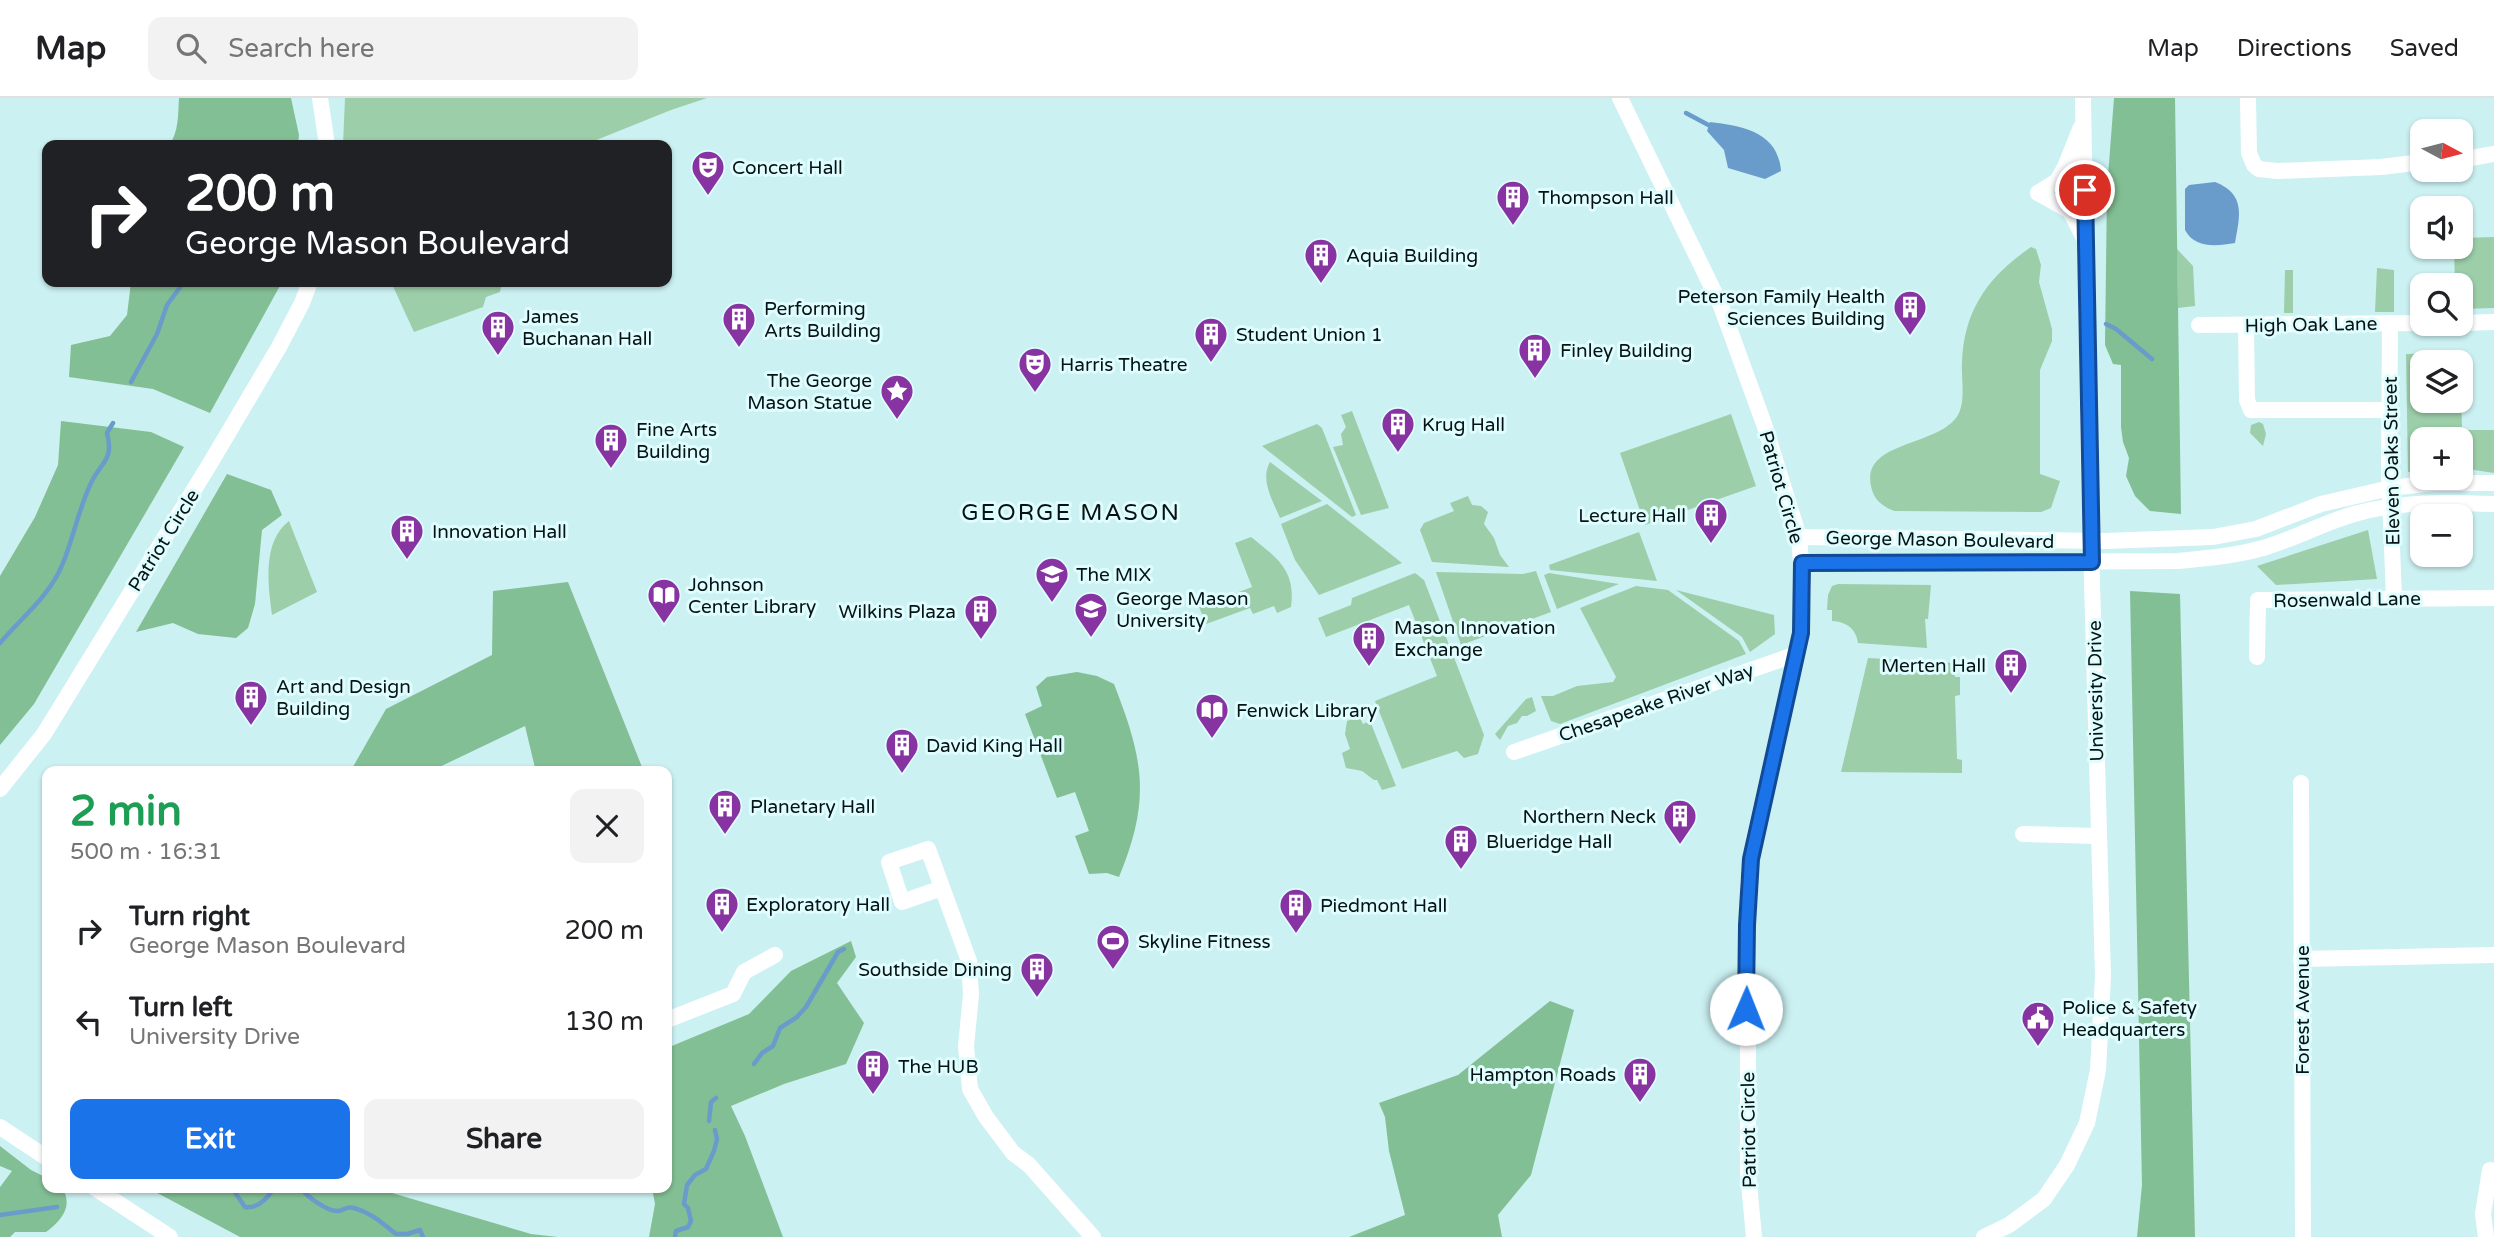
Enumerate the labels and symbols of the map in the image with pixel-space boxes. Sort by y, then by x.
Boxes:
north arrow [2410,119,2473,182]
theatre icon: Concert Hall [689,148,727,197]
place label: Concert Hall [732,157,843,179]
pin [2055,160,2115,220]
building icon: Thompson Hall [1494,178,1532,227]
place label: Thompson Hall [1538,187,1674,209]
building icon: Aquia Building [1302,236,1340,285]
place label: Aquia Building [1346,245,1478,267]
place label: Peterson Family Health Sciences Building [1678,286,1885,330]
building icon: Peterson Family Health Sciences Building [1891,288,1929,337]
place label: Performing Arts Building [764,298,881,342]
building icon: Performing Arts Building [720,300,758,349]
place label: James Buchanan Hall [522,306,652,350]
building icon: James Buchanan Hall [479,308,517,357]
street label: High Oak Lane [2245,313,2377,337]
building icon: Student Union 1 [1192,315,1230,364]
place label: Student Union 1 [1236,324,1383,346]
building icon: Finley Building [1516,331,1554,380]
place label: Finley Building [1560,340,1693,362]
theatre icon: Harris Theatre [1016,345,1054,394]
place label: Harris Theatre [1060,354,1188,376]
place label: The George Mason Statue [747,370,872,414]
place icon: The George Mason Statue [878,372,916,421]
street label: Eleven Oaks Street [2380,376,2404,546]
building icon: Krug Hall [1379,405,1417,454]
place label: Krug Hall [1422,414,1505,436]
place label: Fine Arts Building [636,419,717,463]
building icon: Fine Arts Building [592,421,630,470]
street label: Patriot Circle [1754,428,1808,546]
street label: Patriot Circle [124,485,204,596]
building icon: Lecture Hall [1692,496,1730,545]
district label: GEORGE MASON [961,499,1181,527]
place label: Lecture Hall [1578,505,1686,527]
building icon: Innovation Hall [388,512,426,561]
place label: Innovation Hall [432,521,567,543]
street label: George Mason Boulevard [1825,527,2055,553]
school or university icon: The MIX [1033,555,1071,604]
place label: The MIX [1076,564,1151,586]
place label: Johnson Center Library [688,574,816,618]
library icon: Johnson Center Library [645,576,683,625]
place label: George Mason University [1116,588,1249,632]
street label: Rosenwald Lane [2273,588,2421,612]
school or university icon: George Mason University [1072,590,1110,639]
building icon: Wilkins Plaza [962,592,1000,641]
place label: Wilkins Plaza [839,601,956,623]
place label: Mason Innovation Exchange [1394,617,1556,661]
building icon: Mason Innovation Exchange [1350,619,1388,668]
street label: University Drive [2084,620,2108,762]
building icon: Merten Hall [1992,646,2030,695]
place label: Merten Hall [1881,655,1986,677]
street label: Chesapeake River Way [1556,659,1757,747]
place label: Art and Design Building [276,676,411,720]
building icon: Art and Design Building [232,678,270,727]
library icon: Fenwick Library [1193,691,1231,740]
place label: Fenwick Library [1236,700,1377,722]
building icon: David King Hall [883,726,921,775]
place label: David King Hall [926,735,1063,757]
building icon: Planetary Hall [706,787,744,836]
place label: Planetary Hall [750,796,875,818]
building icon: Northern Neck [1661,797,1699,846]
place label: Northern Neck [1523,806,1656,828]
building icon: Blueridge Hall [1442,822,1480,871]
place label: Blueridge Hall [1486,831,1612,853]
building icon: Exploratory Hall [703,885,741,934]
building icon: Piedmont Hall [1277,886,1315,935]
place label: Exploratory Hall [746,894,890,916]
place label: Piedmont Hall [1320,895,1447,917]
sports icon: Skyline Fitness [1094,922,1132,971]
place label: Skyline Fitness [1138,931,1271,953]
street label: Forest Avenue [2292,945,2314,1075]
building icon: Southside Dining [1018,950,1056,999]
place label: Southside Dining [858,959,1012,981]
position arrow [1709,972,1783,1046]
place label: Police & Safety Headquarters [2062,997,2197,1041]
public building icon: Police & Safety Headquarters [2019,999,2057,1048]
building icon: The HUB [854,1047,892,1096]
building icon: Hampton Roads [1621,1055,1659,1104]
place label: The HUB [898,1056,979,1078]
place label: Hampton Roads [1470,1064,1616,1086]
street label: Patriot Circle [1737,1072,1761,1188]

